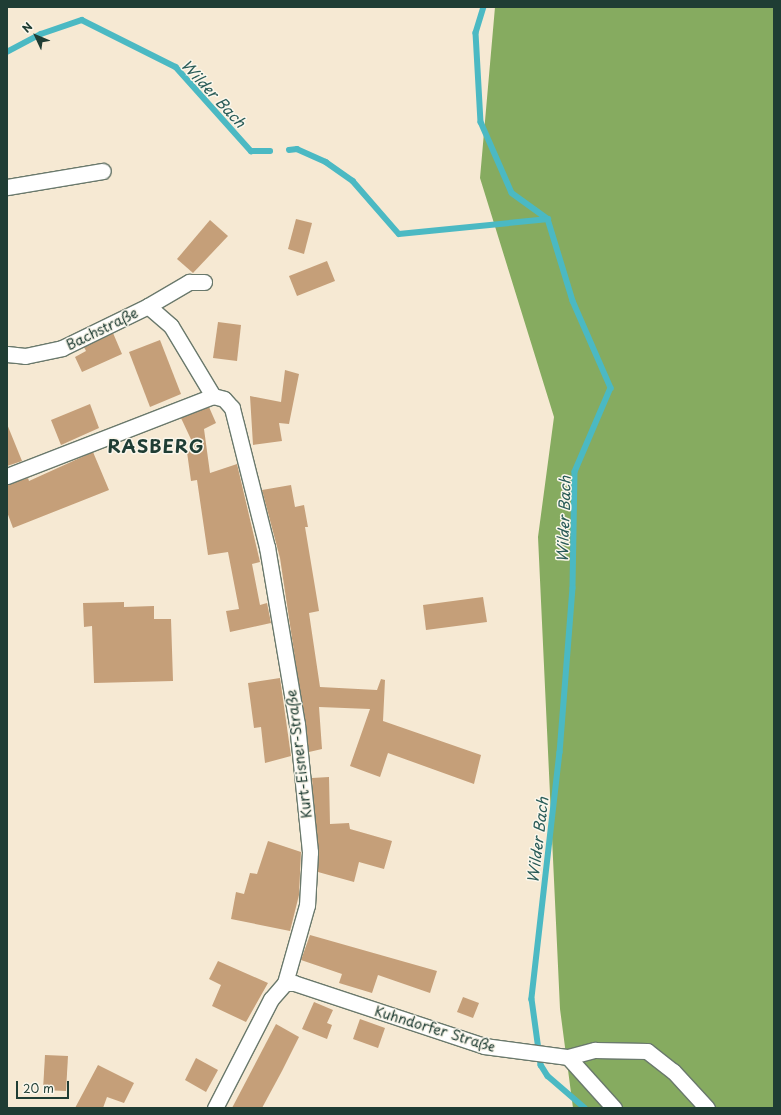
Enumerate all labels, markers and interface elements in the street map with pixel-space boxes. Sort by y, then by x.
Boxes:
north arrow [16,16,56,56]
text: N [18,18,36,36]
water label: Wilder Bach [177,55,251,131]
street label: Bachstraße [63,304,141,354]
district label: RASBERG [107,435,205,457]
water label: Wilder Bach [552,475,574,563]
street label: Kurt-Eisner-Straße [283,689,315,819]
water label: Wilder Bach [523,795,551,885]
street label: Kuhndorfer Straße [372,1003,498,1055]
scale bar [18,1073,71,1099]
text: 20 m [23,1079,54,1097]

